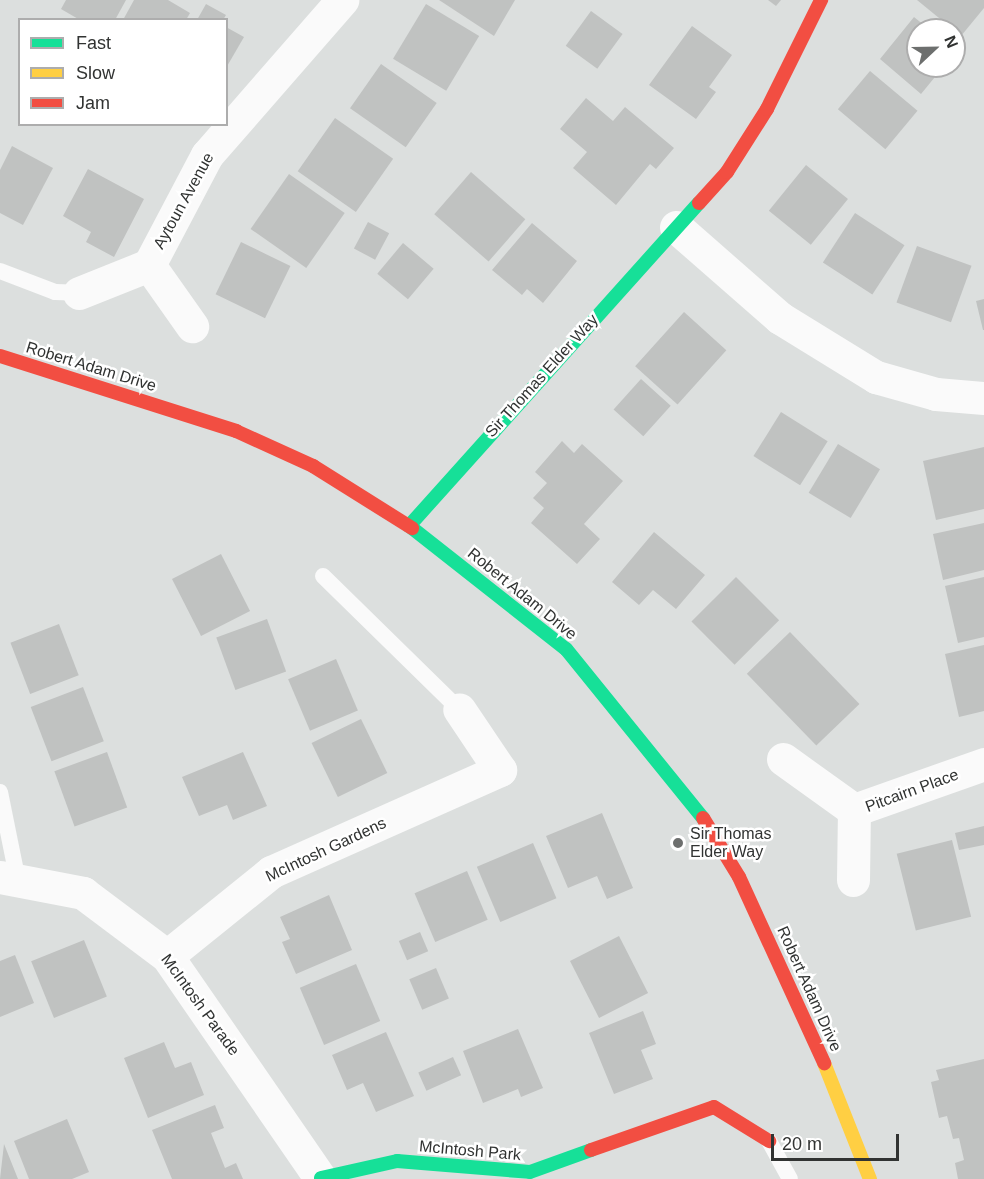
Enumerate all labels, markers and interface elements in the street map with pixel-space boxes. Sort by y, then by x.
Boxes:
legend [18,18,228,126]
north arrow [906,18,966,78]
text: Fast [76,33,111,53]
text: N [941,33,961,50]
text: Slow [76,63,115,83]
text: Jam [76,93,110,113]
street label: Aytoun Avenue [149,149,219,253]
street label: Sir Thomas Elder Way [482,310,602,442]
street label: Robert Adam Drive [23,338,159,396]
street label: Robert Adam Drive [463,544,581,644]
street label: Pitcairn Place [863,765,961,817]
street label: McIntosh Gardens [263,814,389,886]
place label: Sir Thomas Elder Way [690,824,772,862]
marker: Sir Thomas Elder Way [671,836,685,850]
street label: Robert Adam Drive [773,923,845,1055]
street label: McIntosh Parade [157,950,243,1060]
scale bar [774,1122,902,1160]
text: 20 m [782,1134,822,1154]
street label: McIntosh Park [418,1137,522,1165]

